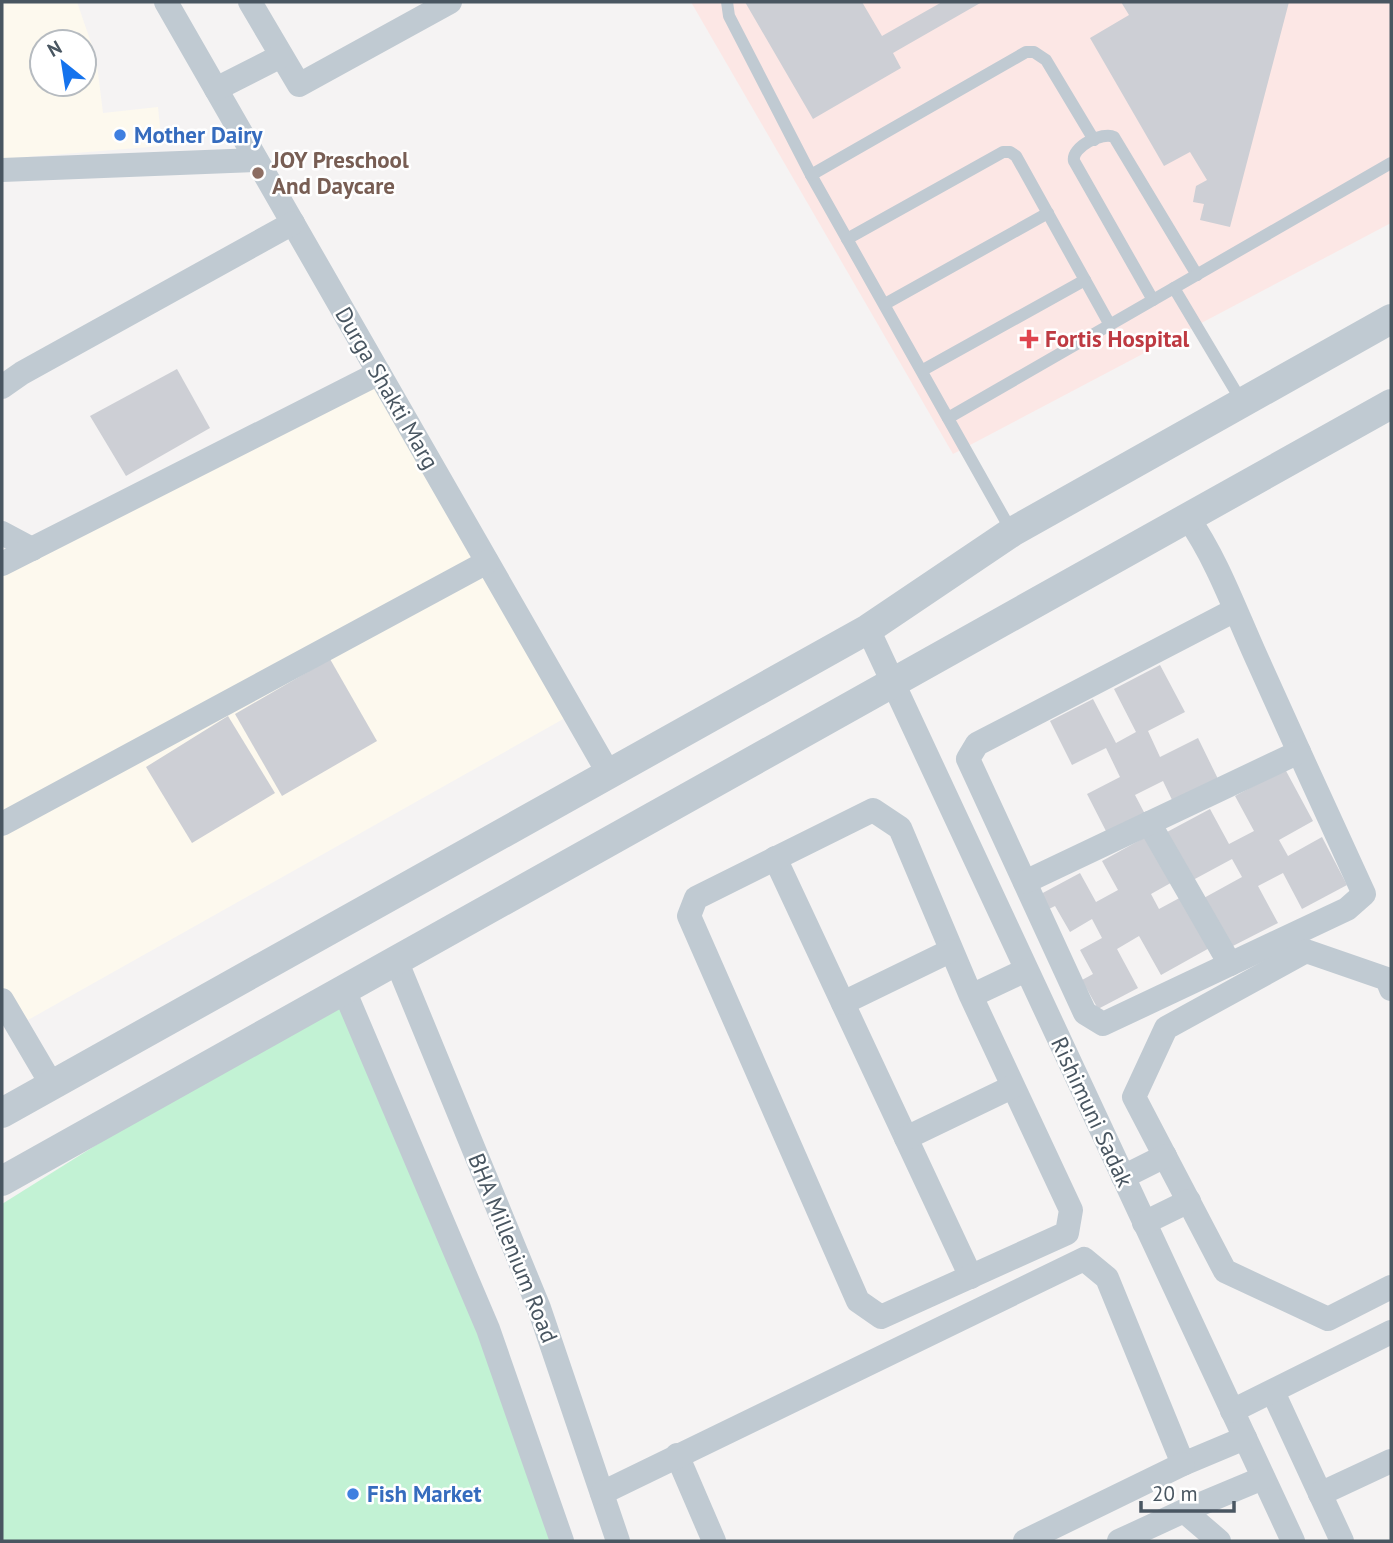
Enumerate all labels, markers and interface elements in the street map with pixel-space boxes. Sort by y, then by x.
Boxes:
north arrow [28,28,98,98]
text: N [43,35,66,62]
place label: Mother Dairy [134,120,263,149]
marker: Mother Dairy [112,127,128,143]
place label: JOY Preschool And Daycare [271,145,409,200]
marker: JOY Preschool And Daycare [250,165,266,181]
street label: Durga Shakti Marg [329,302,446,474]
place label: Fortis Hospital [1045,324,1190,353]
marker: Fortis Hospital [1019,329,1039,349]
street label: Rishimuni Sadak [1045,1032,1140,1192]
street label: BHA Millenium Road [462,1149,565,1347]
scale bar [1141,1470,1234,1514]
place label: Fish Market [367,1479,482,1508]
text: 20 m [1152,1480,1198,1507]
marker: Fish Market [345,1486,361,1502]

